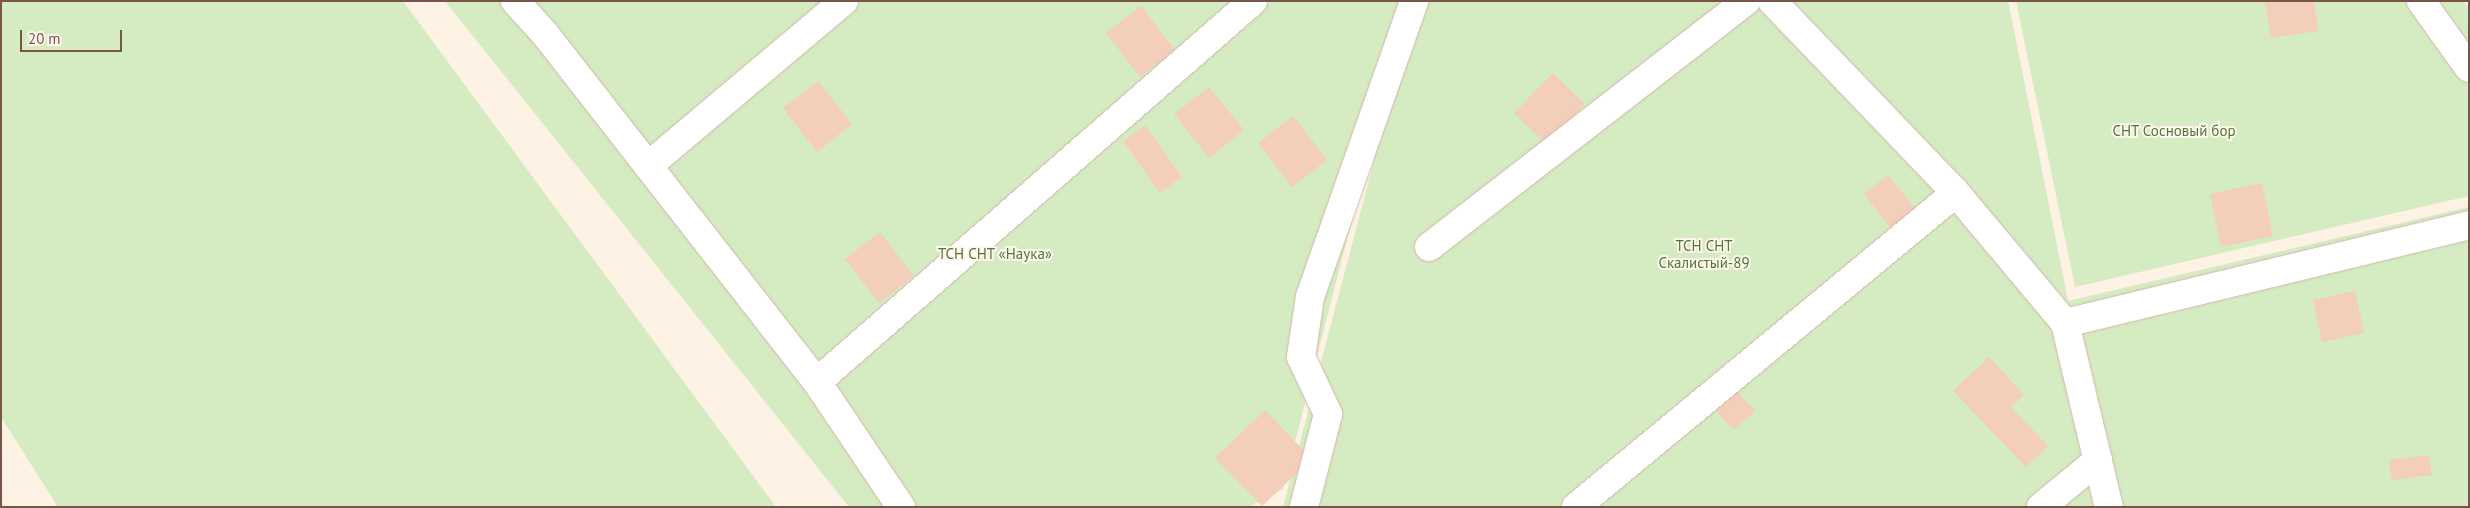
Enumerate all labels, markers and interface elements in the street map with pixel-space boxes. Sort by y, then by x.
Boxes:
scale bar [22,20,125,52]
text: 20 m [28,29,61,48]
park label: СНТ Сосновый бор [2112,122,2236,140]
park label: ТСН СНТ Скалистый-89 [1658,236,1750,271]
park label: ТСН СНТ «Наука» [938,245,1052,263]

